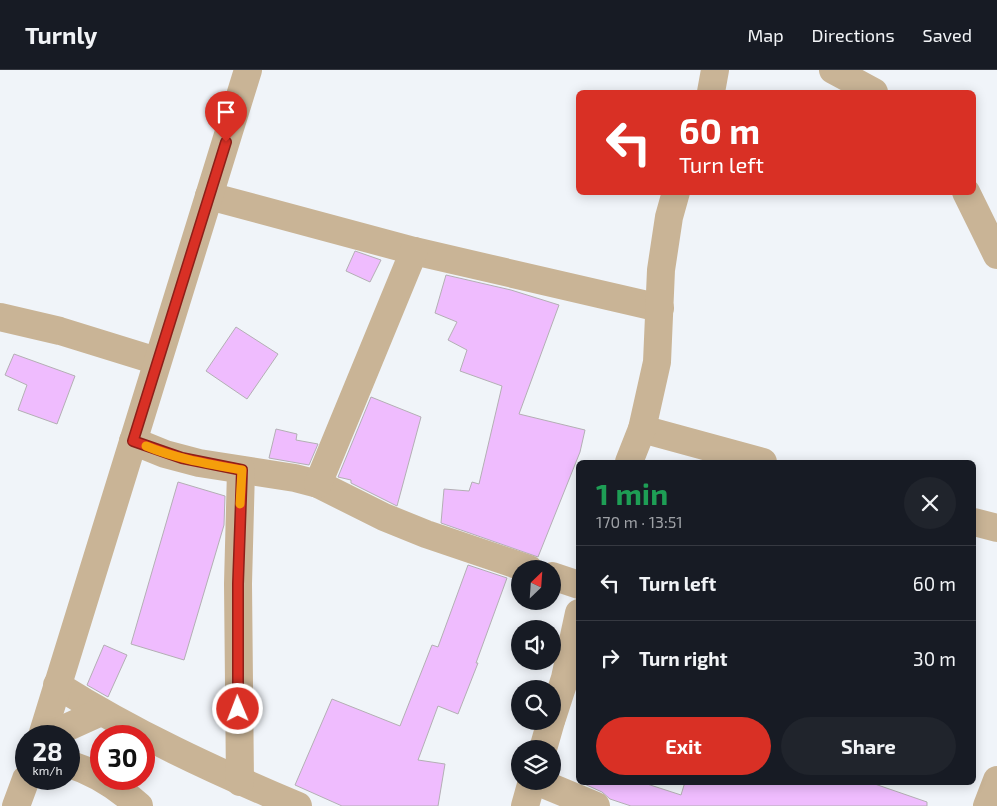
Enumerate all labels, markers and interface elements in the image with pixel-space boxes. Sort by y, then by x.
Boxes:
text: Turnly [25,20,97,49]
text: Map [747,24,784,46]
text: Directions [812,24,895,46]
text: Saved [923,24,972,46]
pin [205,91,247,142]
icon: arrive [212,98,240,126]
text: 60 m [679,109,760,151]
icon: left [596,110,661,175]
text: Turn left [679,151,764,177]
text: 1 min [596,475,668,511]
button: close [904,477,956,529]
text: 170 m · 13:51 [596,512,683,531]
north arrow [511,560,561,610]
map controls [511,560,561,790]
icon: left [596,569,624,597]
text: Turn left [639,572,716,595]
text: 60 m [913,572,956,595]
button: sound [511,620,561,670]
icon: right [596,644,624,672]
text: Turn right [639,647,727,670]
text: 30 m [913,647,956,670]
button: search [511,680,561,730]
position arrow [211,682,263,734]
button: Exit [596,717,771,775]
button: Share [781,717,956,775]
speed limit sign: 30 [90,725,155,790]
text: 28 [32,736,63,766]
button: layers [511,740,561,790]
text: km/h [33,763,62,777]

